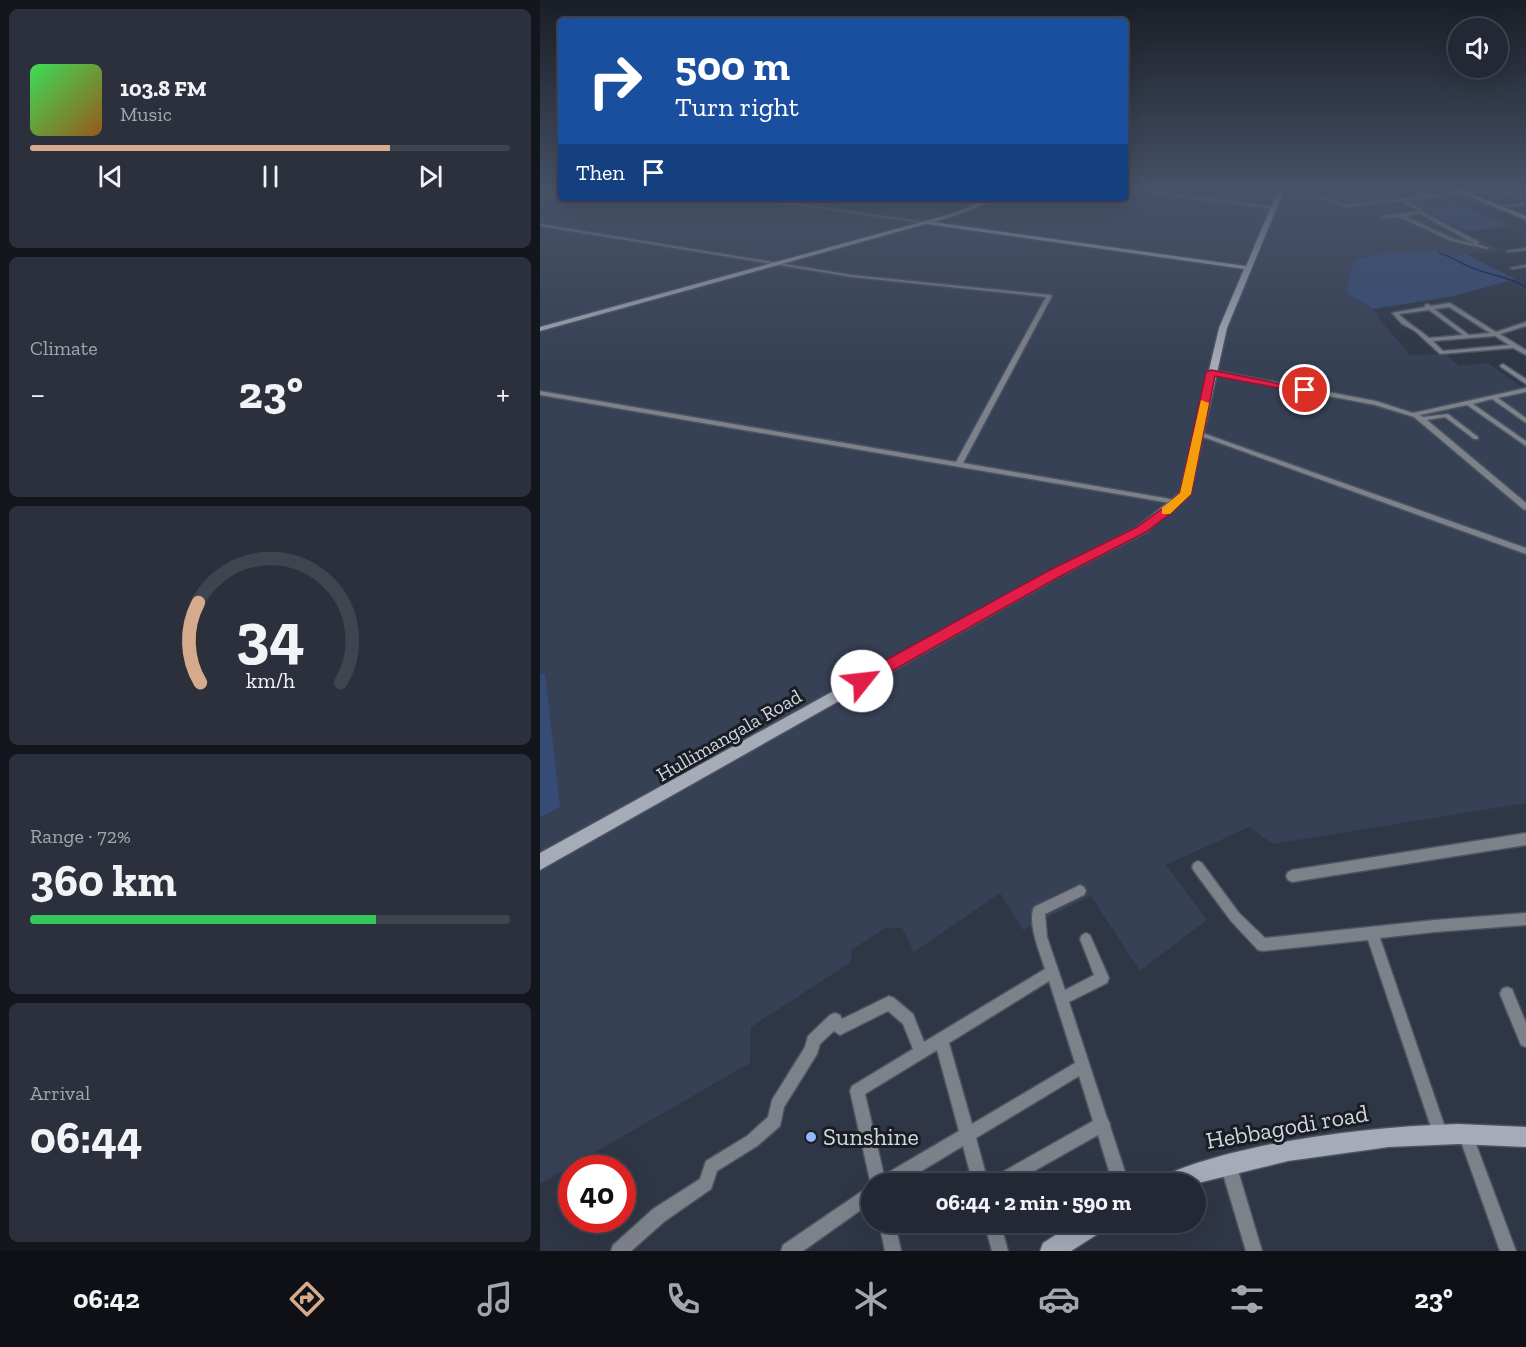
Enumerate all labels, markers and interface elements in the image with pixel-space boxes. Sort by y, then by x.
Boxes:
map controls [1448,18,1508,78]
button: sound [1448,18,1508,78]
text: 500 m [675,40,790,91]
icon: right [576,42,654,120]
text: 103.8 FM [120,75,207,102]
text: Turn right [675,91,799,123]
text: Music [120,102,172,126]
icon: arrive [637,156,670,189]
text: Then [576,159,625,186]
icon: previous [94,160,127,193]
icon: pause [254,160,287,193]
icon: next [414,160,447,193]
text: Climate [30,336,98,360]
pin [1279,364,1330,415]
text: 23° [239,366,303,420]
icon: arrive [1288,373,1321,406]
text: − [30,374,45,413]
text: + [496,374,510,413]
text: 34 [236,598,304,673]
position arrow [830,649,894,713]
text: km/h [246,668,294,693]
street label: Hullimangala Road [652,684,806,786]
text: Range · 72% [30,824,131,848]
text: 360 km [30,854,177,908]
text: Arrival [30,1081,90,1105]
street label: Hebbagodi road [1204,1098,1370,1155]
text: 06:44 [30,1111,143,1165]
place label: Sunshine [823,1122,919,1151]
marker: Sunshine [804,1130,818,1144]
speed limit sign: 40 [558,1155,636,1233]
text: 06:44 · 2 min · 590 m [936,1189,1131,1216]
icon: directions [286,1278,328,1320]
icon: music [474,1278,516,1320]
icon: phone [662,1278,704,1320]
icon: climate [850,1278,892,1320]
icon: car [1038,1278,1080,1320]
icon: filters [1226,1278,1268,1320]
text: 06:42 [73,1283,140,1315]
text: 23° [1414,1283,1453,1315]

